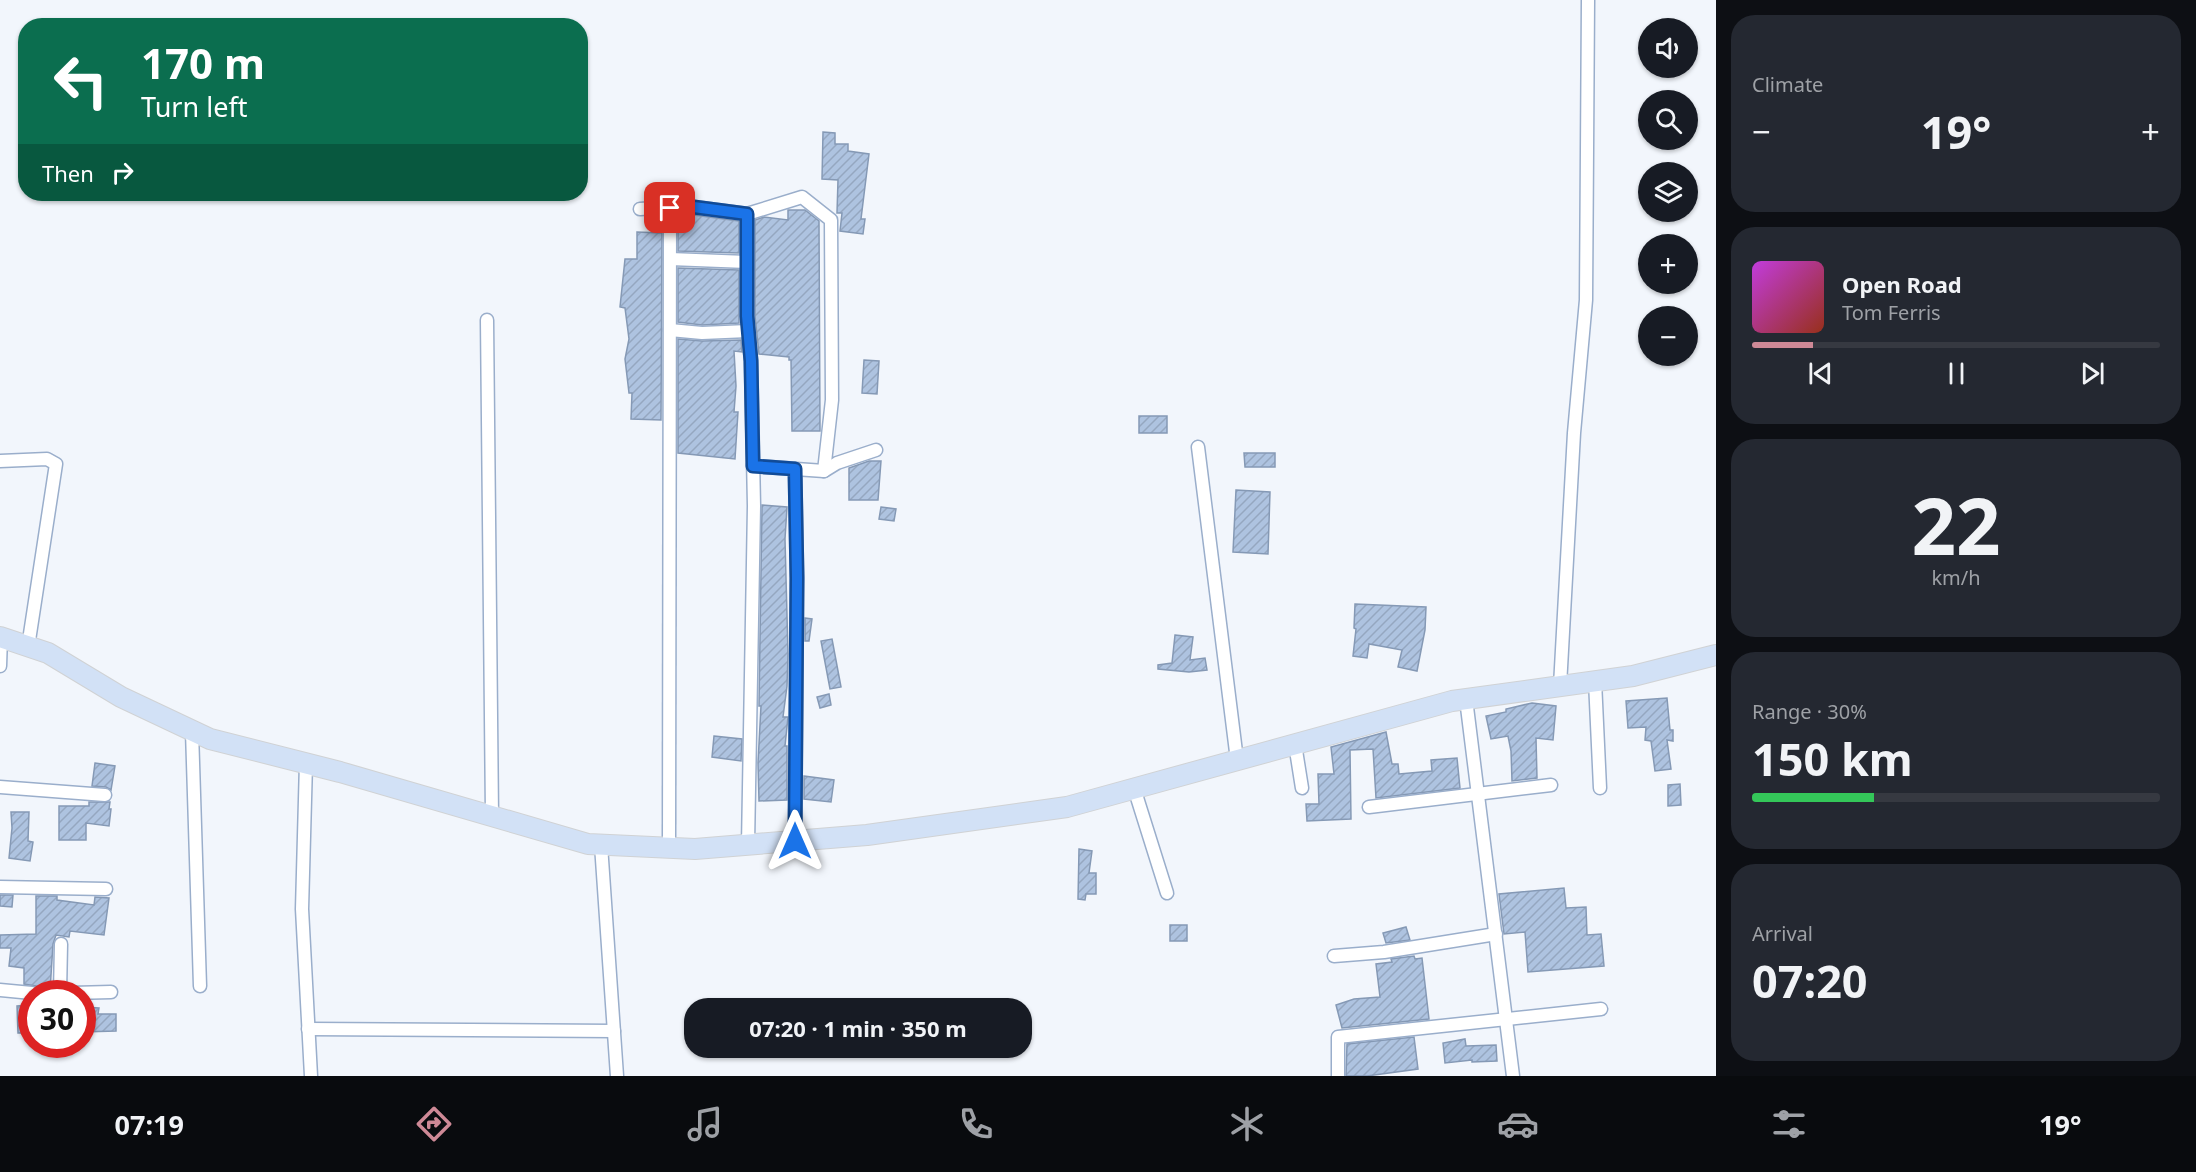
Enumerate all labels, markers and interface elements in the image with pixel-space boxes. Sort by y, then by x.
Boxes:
map controls [1638,18,1698,366]
button: sound [1638,18,1698,78]
text: 170 m [141,34,265,91]
icon: left [42,42,120,120]
text: Climate [1752,71,1823,98]
text: Turn left [141,88,247,125]
button: search [1638,90,1698,150]
text: 19° [1921,101,1991,162]
text: − [1752,109,1771,154]
text: + [2141,109,2160,154]
icon: right [106,156,139,189]
text: Then [42,158,94,188]
button: layers [1638,162,1698,222]
pin [644,182,695,233]
icon: arrive [653,191,686,224]
button: + [1638,234,1698,294]
text: Open Road [1842,269,1962,299]
text: Tom Ferris [1842,299,1941,326]
button: − [1638,306,1698,366]
icon: previous [1804,357,1837,390]
icon: pause [1940,357,1973,390]
icon: next [2076,357,2109,390]
text: 22 [1911,472,2001,578]
text: km/h [1931,564,1981,591]
text: Range · 30% [1752,698,1867,725]
text: 150 km [1752,728,1913,789]
position arrow [763,809,827,873]
text: Arrival [1752,920,1813,947]
text: 07:20 [1752,950,1868,1011]
speed limit sign: 30 [18,980,96,1058]
text: 07:20 · 1 min · 350 m [749,1013,967,1043]
icon: directions [413,1103,455,1145]
icon: music [684,1103,726,1145]
icon: phone [955,1103,997,1145]
icon: climate [1226,1103,1268,1145]
icon: car [1497,1103,1539,1145]
icon: filters [1768,1103,1810,1145]
text: 07:19 [115,1106,184,1143]
text: 19° [2039,1106,2081,1143]

